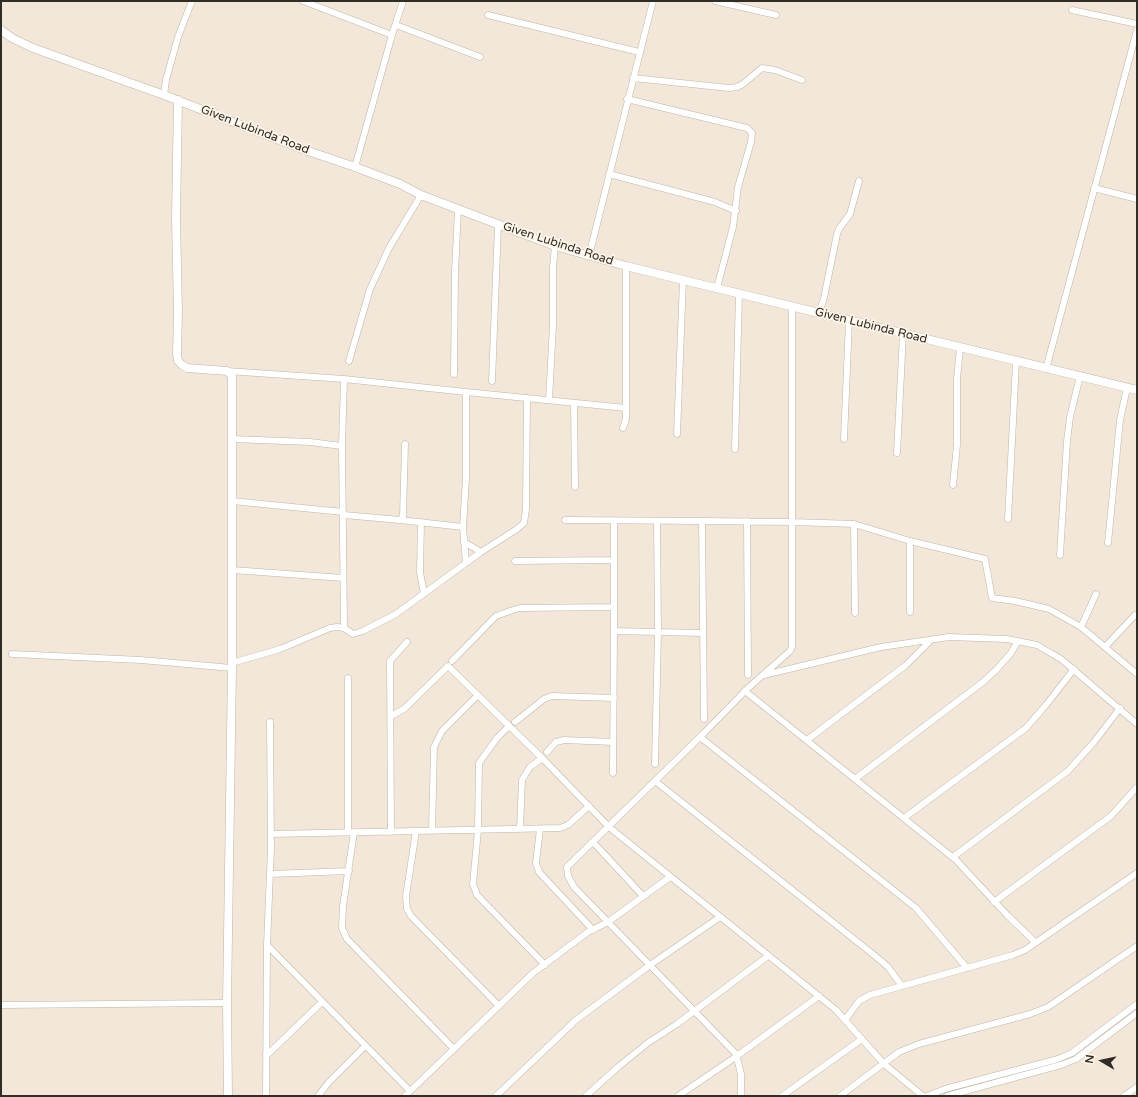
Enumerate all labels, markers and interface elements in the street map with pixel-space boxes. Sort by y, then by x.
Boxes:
street label: Given Lubinda Road [199,103,311,157]
street label: Given Lubinda Road [501,219,615,269]
street label: Given Lubinda Road [813,305,929,347]
north arrow [1082,1041,1122,1081]
text: N [1083,1054,1097,1064]

